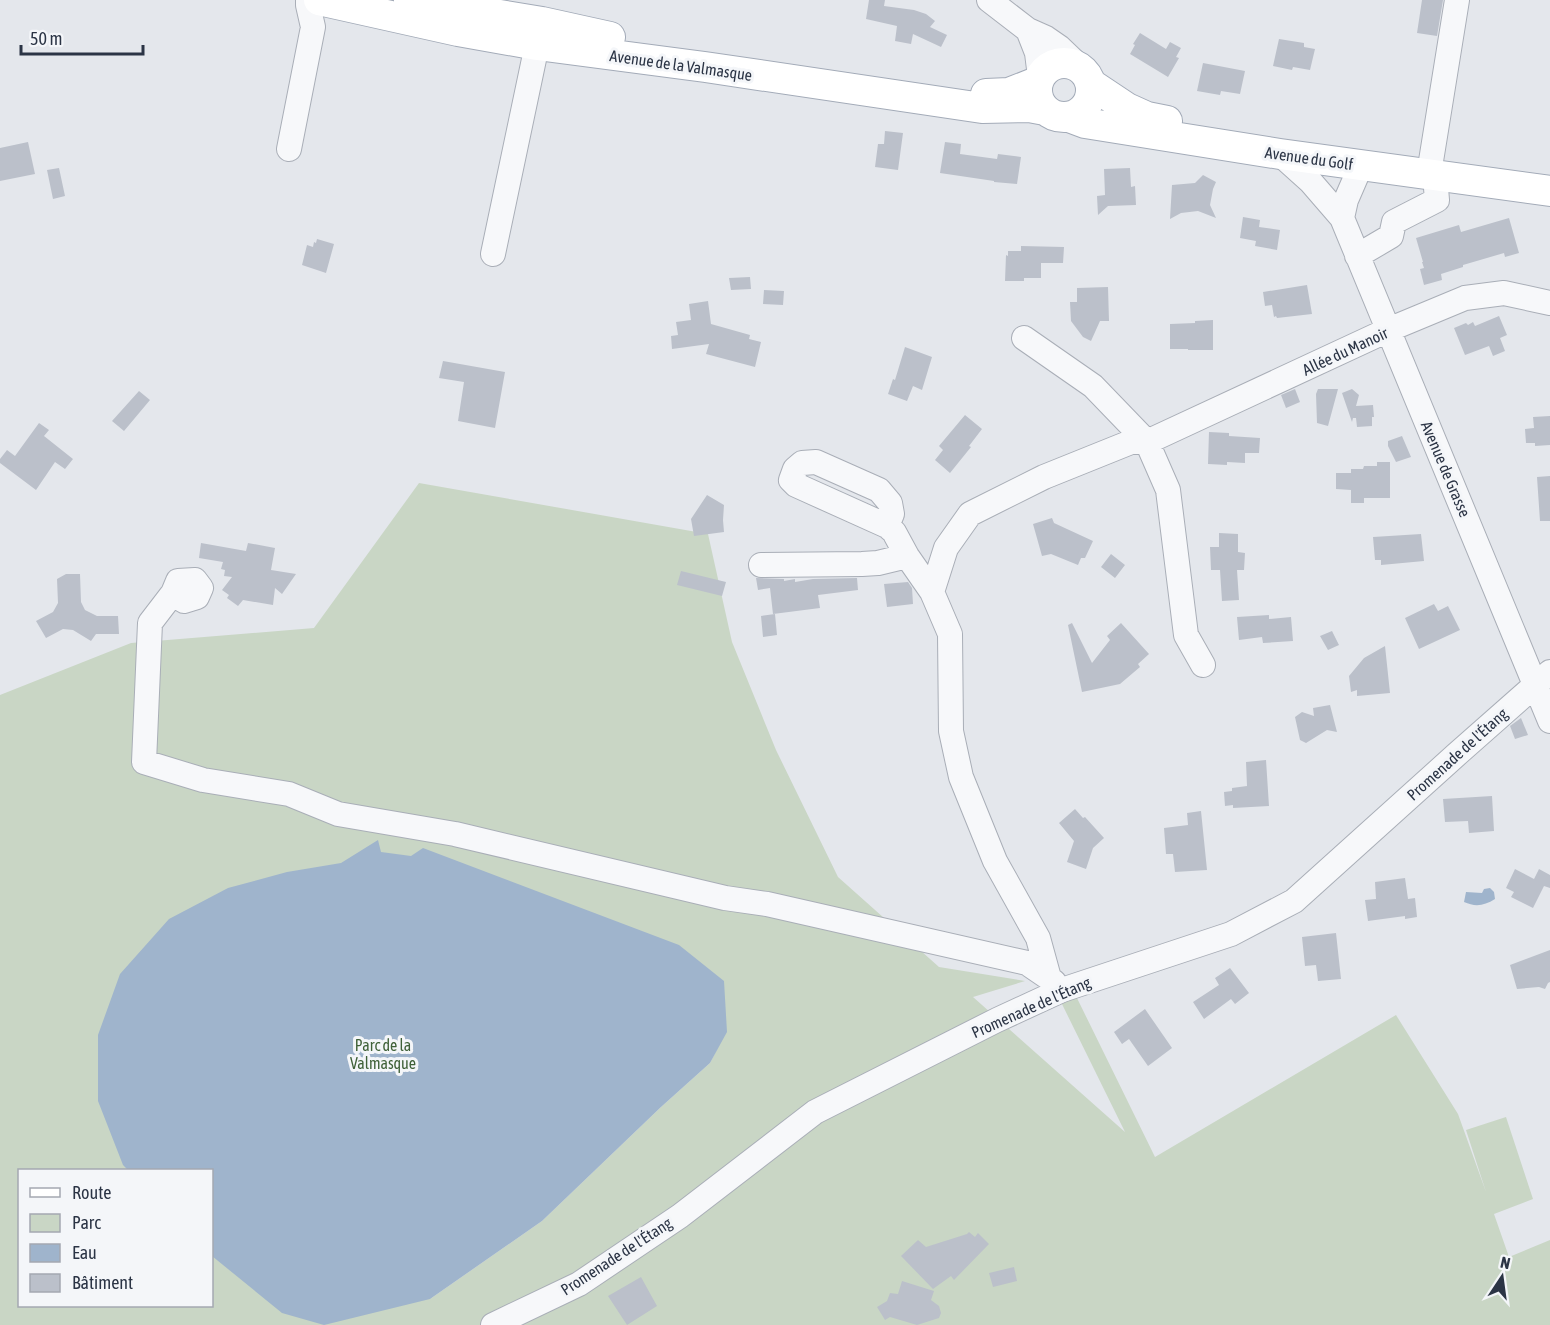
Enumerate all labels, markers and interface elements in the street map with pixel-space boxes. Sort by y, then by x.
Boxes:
scale bar [21,18,142,56]
text: 50 m [30,28,62,49]
street label: Avenue de la Valmasque [608,46,753,85]
street label: Avenue du Golf [1264,143,1355,173]
street label: Allée du Manoir [1299,323,1391,379]
street label: Avenue de Grasse [1418,418,1474,520]
street label: Promenade de l'Étang [1403,704,1512,804]
street label: Promenade de l'Étang [969,973,1094,1042]
park label: Parc de la Valmasque [350,1036,416,1073]
legend [18,1169,213,1307]
text: Route [72,1182,111,1203]
text: Parc [72,1212,101,1233]
street label: Promenade de l'Étang [557,1213,675,1299]
text: Eau [72,1242,97,1263]
north arrow [1472,1247,1532,1307]
text: N [1499,1253,1512,1272]
text: Bâtiment [72,1272,133,1293]

